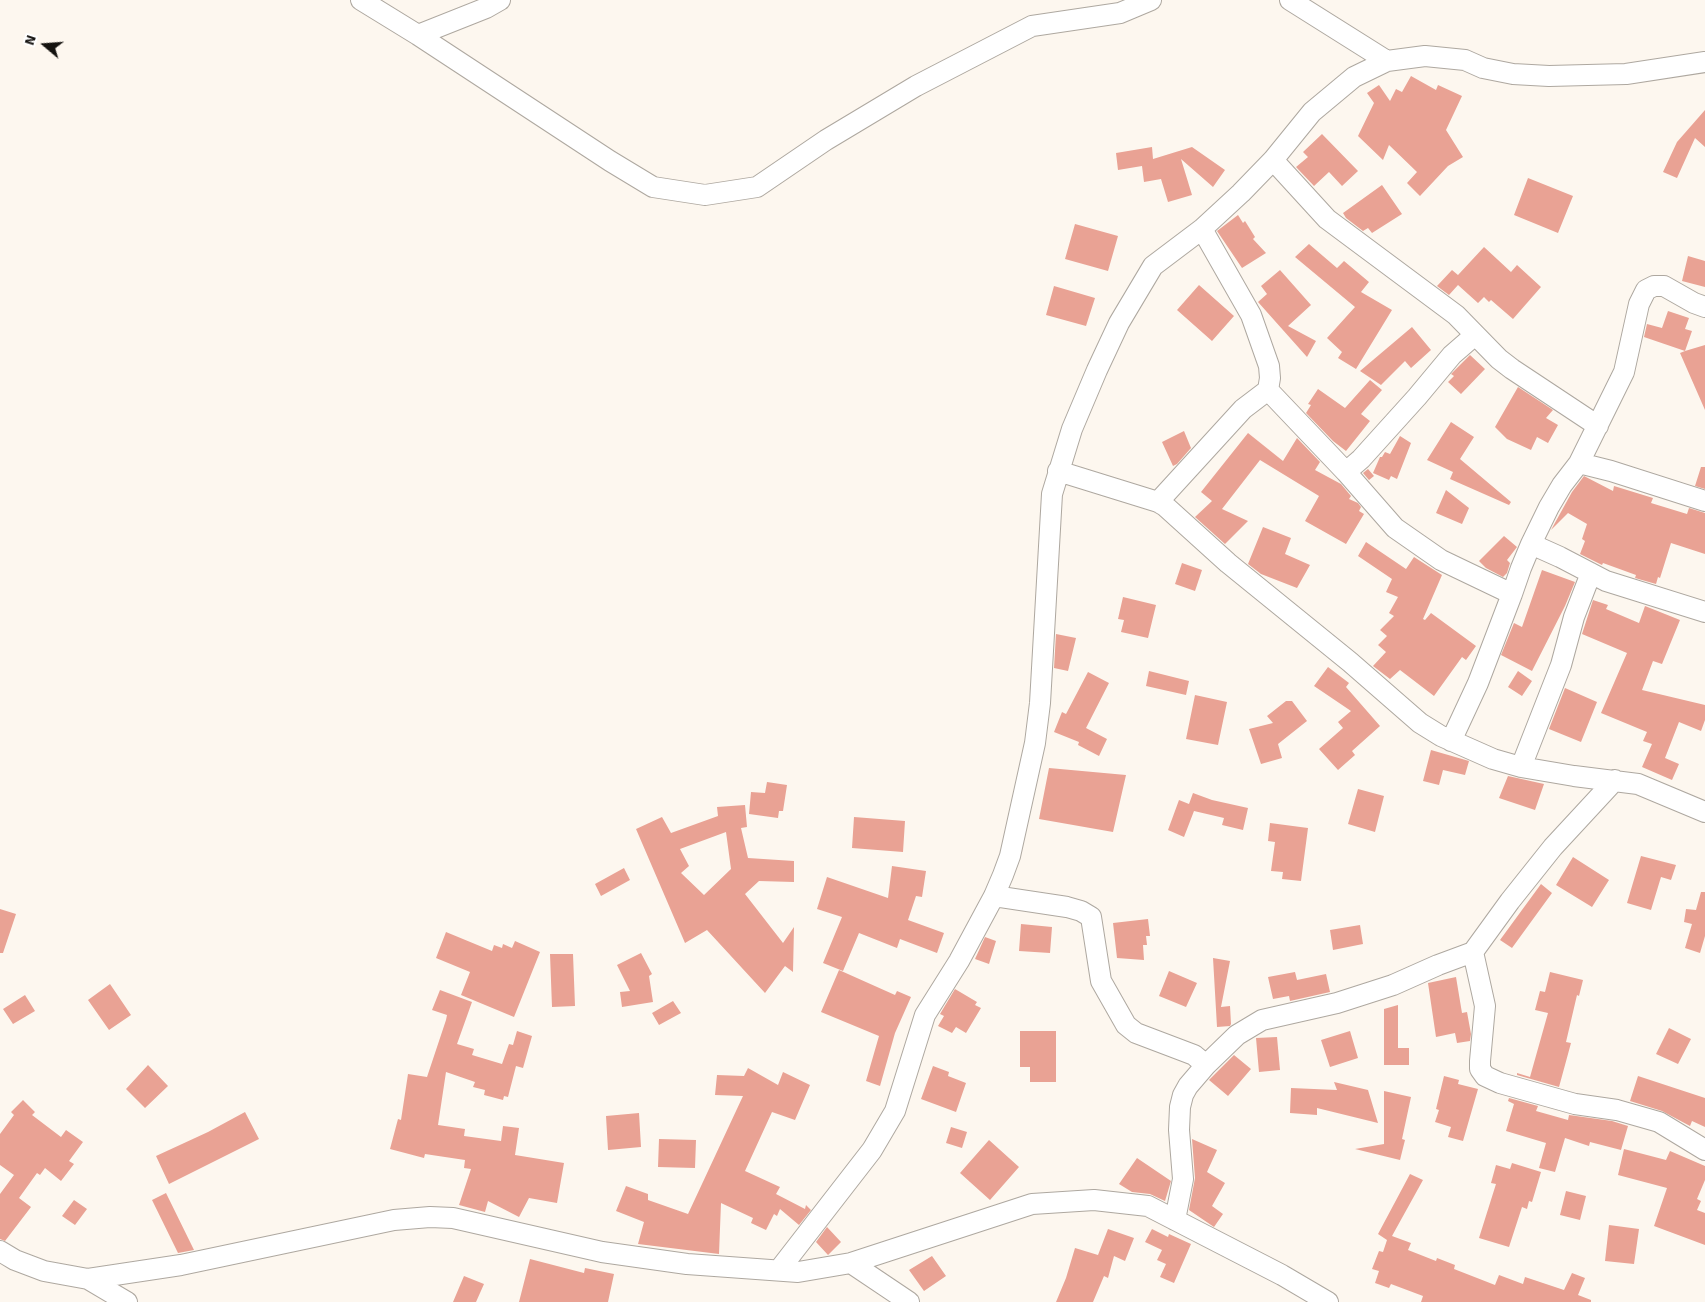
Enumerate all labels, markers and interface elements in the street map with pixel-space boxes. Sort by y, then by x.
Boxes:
north arrow [20,20,70,70]
text: N [21,33,40,47]

